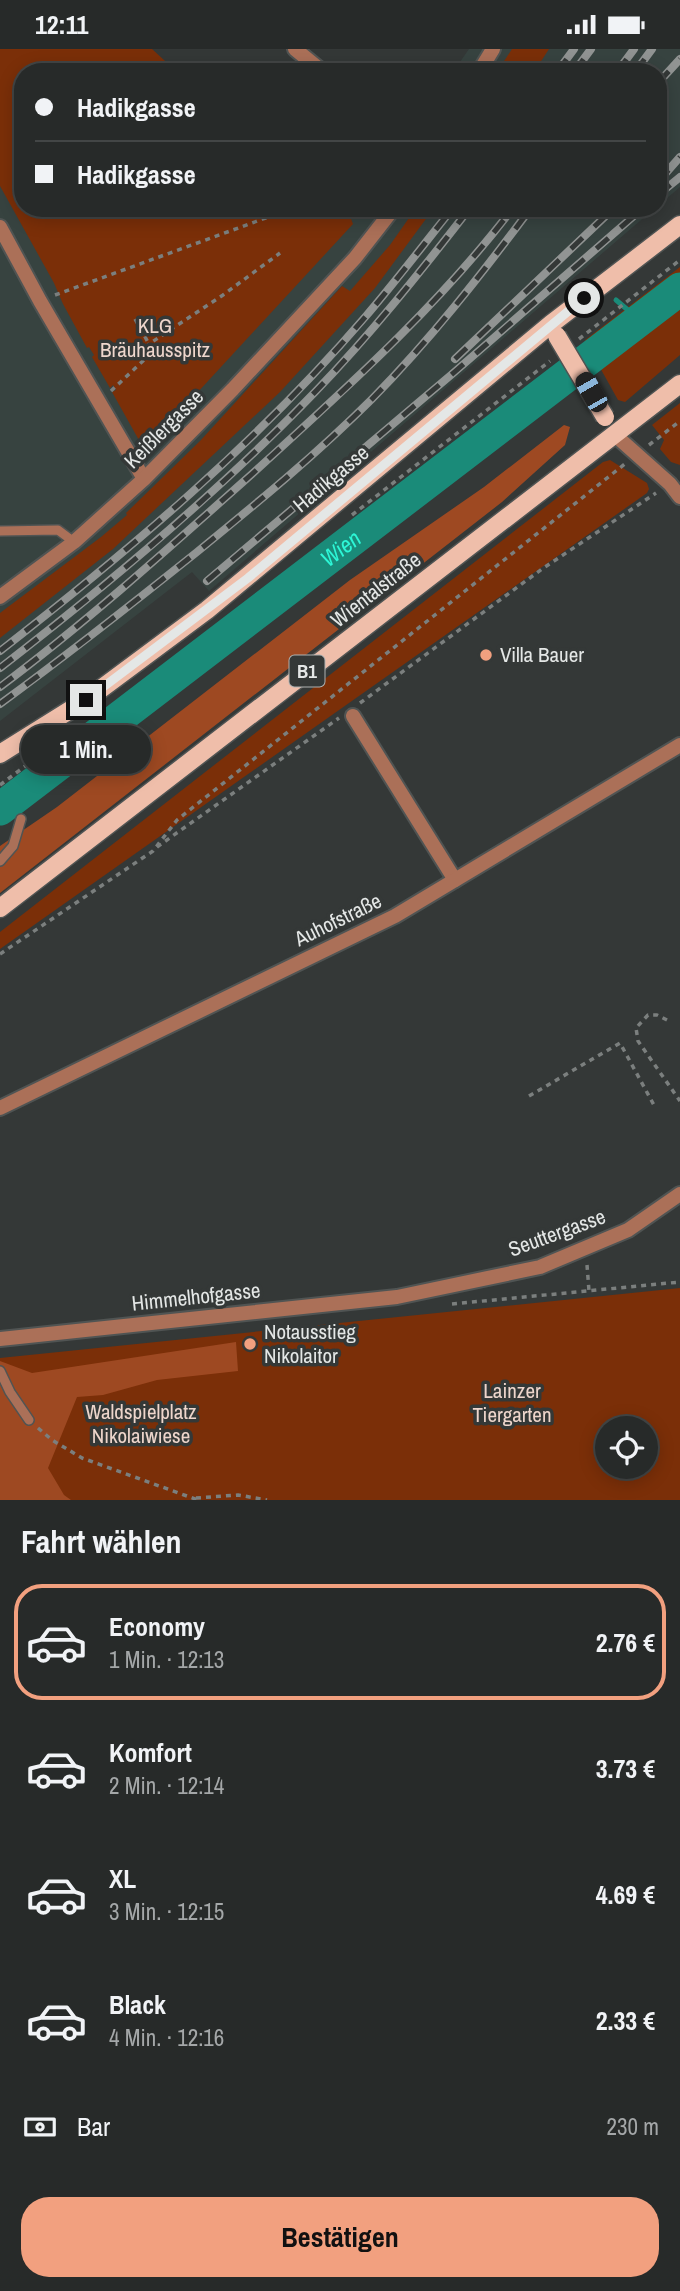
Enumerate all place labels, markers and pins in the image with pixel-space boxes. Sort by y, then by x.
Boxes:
place label: Villa Bauer [500,640,584,669]
marker: Villa Bauer [478,647,494,663]
place label: Notausstieg Nikolaitor [264,1317,356,1370]
marker: Notausstieg Nikolaitor [242,1336,258,1352]

